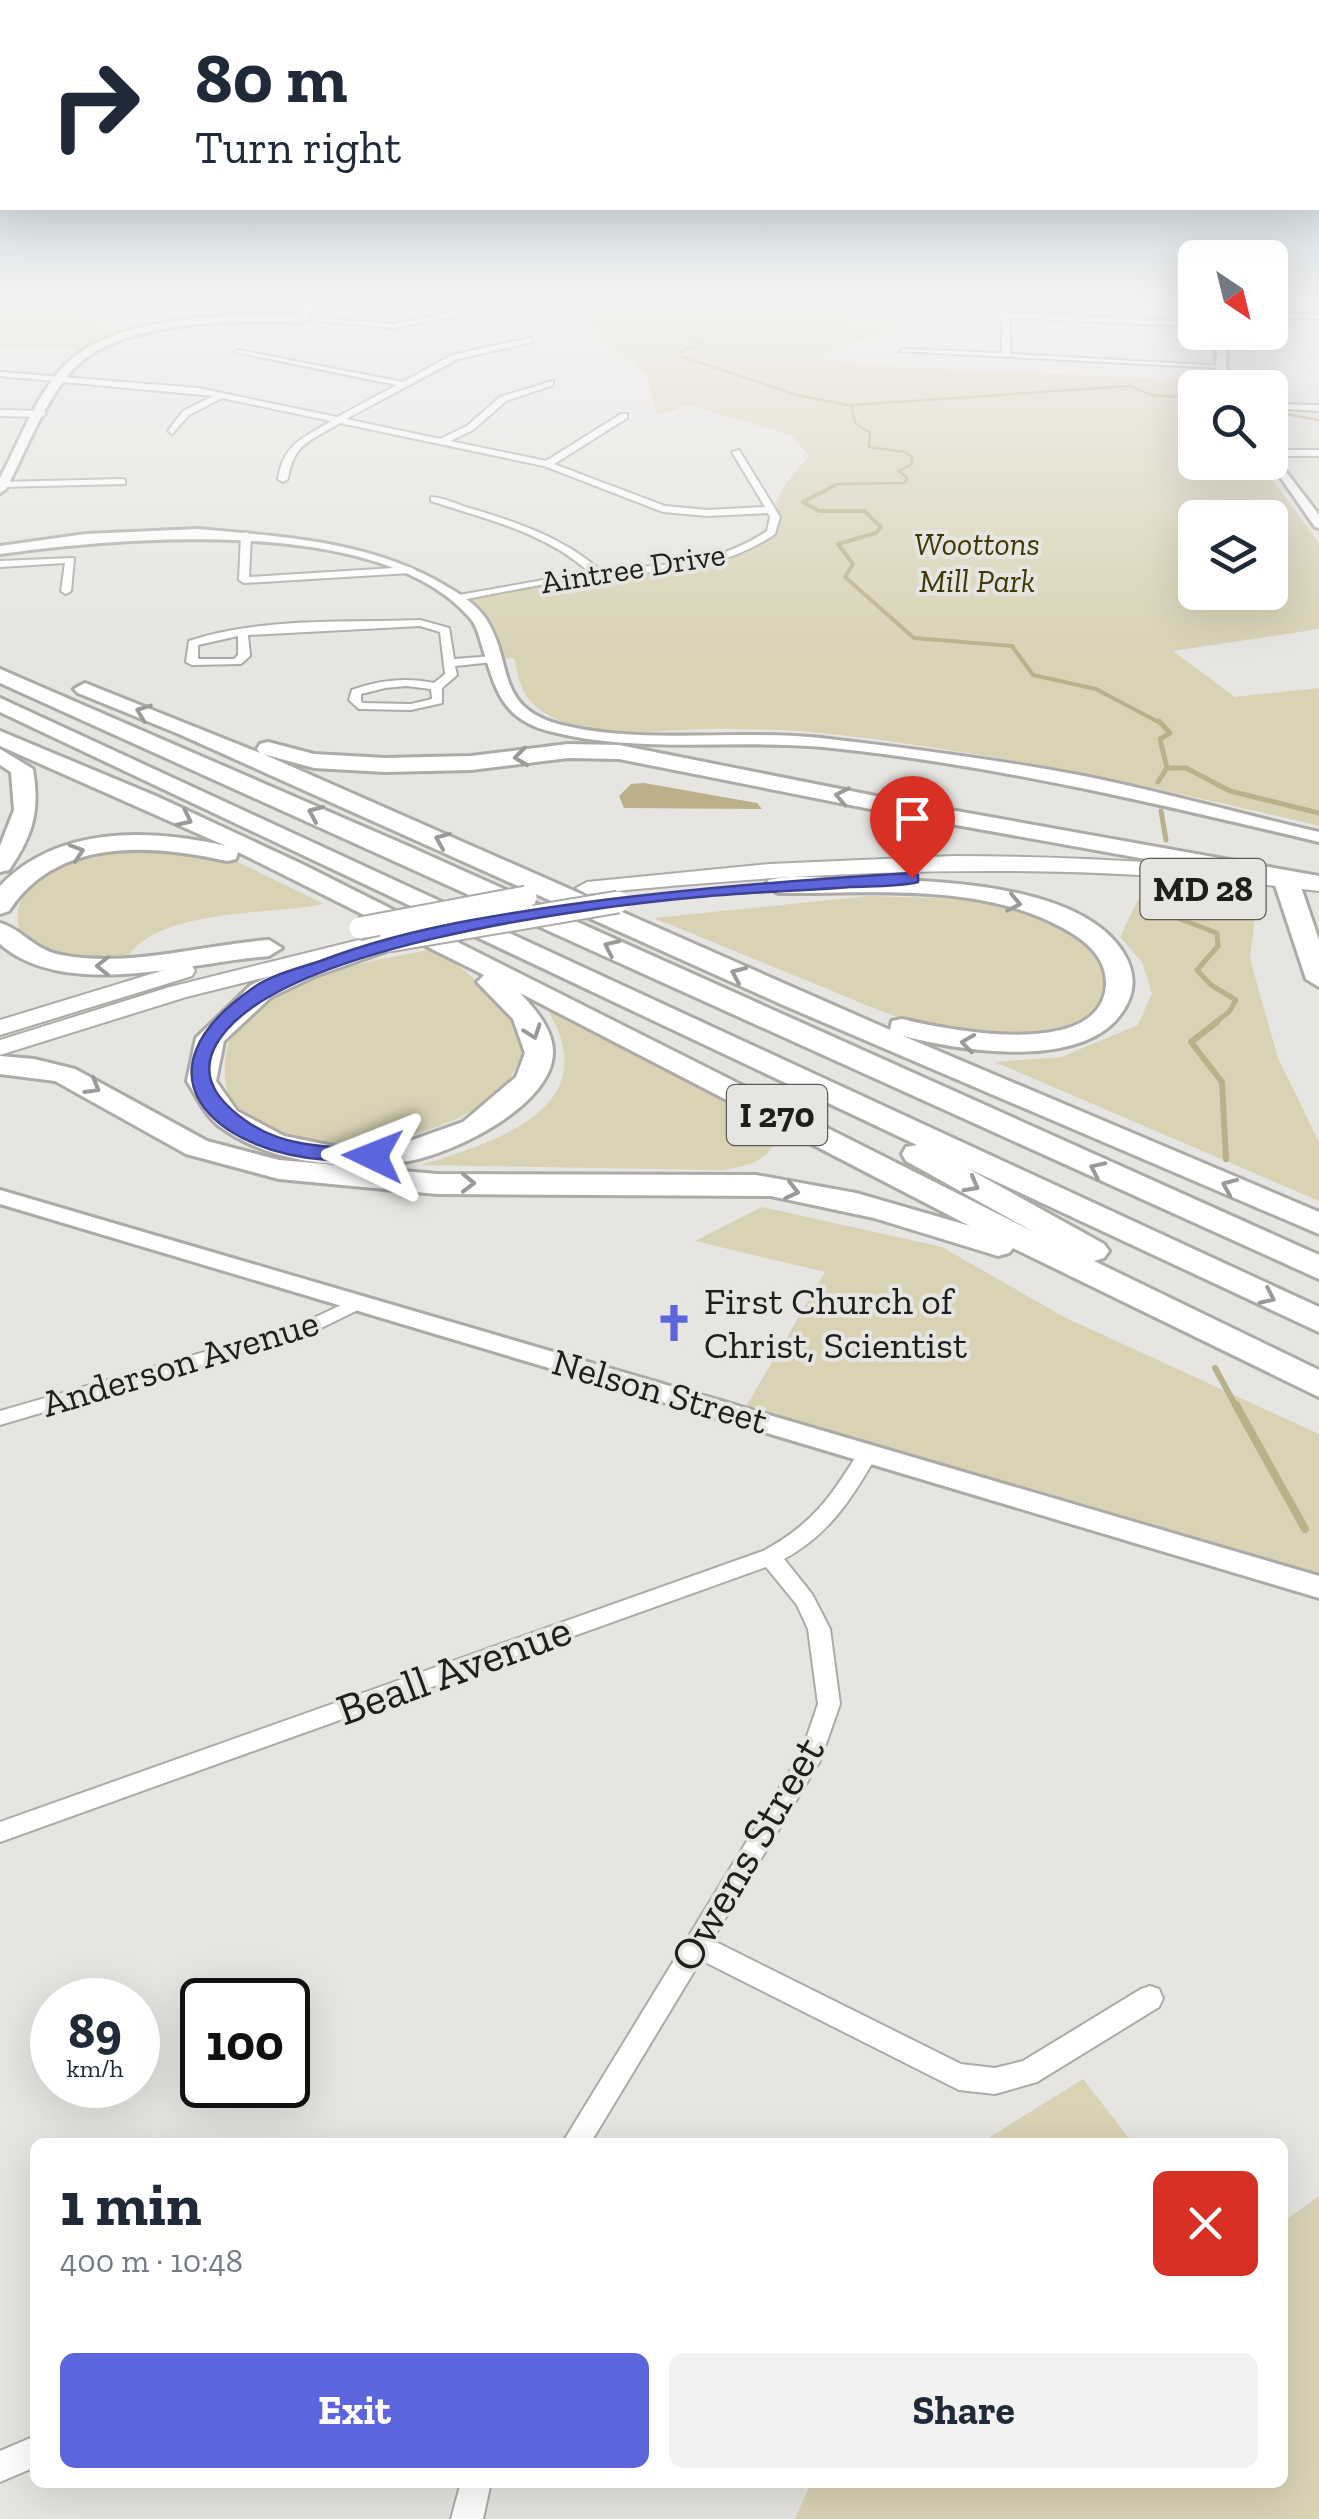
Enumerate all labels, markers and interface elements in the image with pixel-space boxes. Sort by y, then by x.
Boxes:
text: 80 m [195,36,347,120]
icon: right [30,40,160,170]
text: Turn right [195,121,401,175]
north arrow [1178,240,1288,350]
map controls [1178,240,1288,610]
button: search [1178,370,1288,480]
button: layers [1178,500,1288,610]
park label: Woottons Mill Park [914,525,1040,600]
street label: Aintree Drive [538,535,728,601]
one-way arrow [136,703,153,723]
one-way arrow [513,746,529,767]
pin [870,776,955,879]
one-way arrow [834,786,851,807]
icon: arrive [885,791,940,846]
one-way arrow [307,805,325,825]
one-way arrow [175,807,193,827]
one-way arrow [434,832,452,852]
one-way arrow [67,843,84,863]
road number: MD 28 [1140,859,1266,919]
one-way arrow [1005,892,1022,913]
one-way arrow [603,939,621,959]
one-way arrow [95,955,110,977]
one-way arrow [730,966,748,986]
one-way arrow [521,1022,541,1040]
one-way arrow [960,1033,976,1054]
one-way arrow [82,1074,100,1094]
road number: I 270 [727,1085,827,1145]
position arrow [321,1104,425,1208]
one-way arrow [1089,1162,1107,1182]
one-way arrow [460,1172,476,1194]
one-way arrow [961,1172,979,1192]
one-way arrow [1221,1178,1239,1198]
one-way arrow [783,1179,800,1200]
place label: First Church of Christ, Scientist [704,1278,967,1368]
one-way arrow [1258,1285,1276,1305]
street label: Anderson Avenue [36,1299,324,1427]
church icon: First Church of Christ, Scientist [653,1302,695,1344]
street label: Nelson Street [547,1338,773,1444]
street label: Beall Avenue [329,1603,579,1737]
street label: Owens Street [658,1727,836,1981]
speed limit sign: 100 [180,1978,310,2108]
text: 89 [68,2001,122,2061]
text: km/h [66,2053,124,2083]
text: 1 min [60,2168,202,2240]
button: close [1153,2171,1258,2276]
text: 400 m · 10:48 [60,2242,243,2280]
button: Exit [60,2353,649,2468]
button: Share [669,2353,1258,2468]

